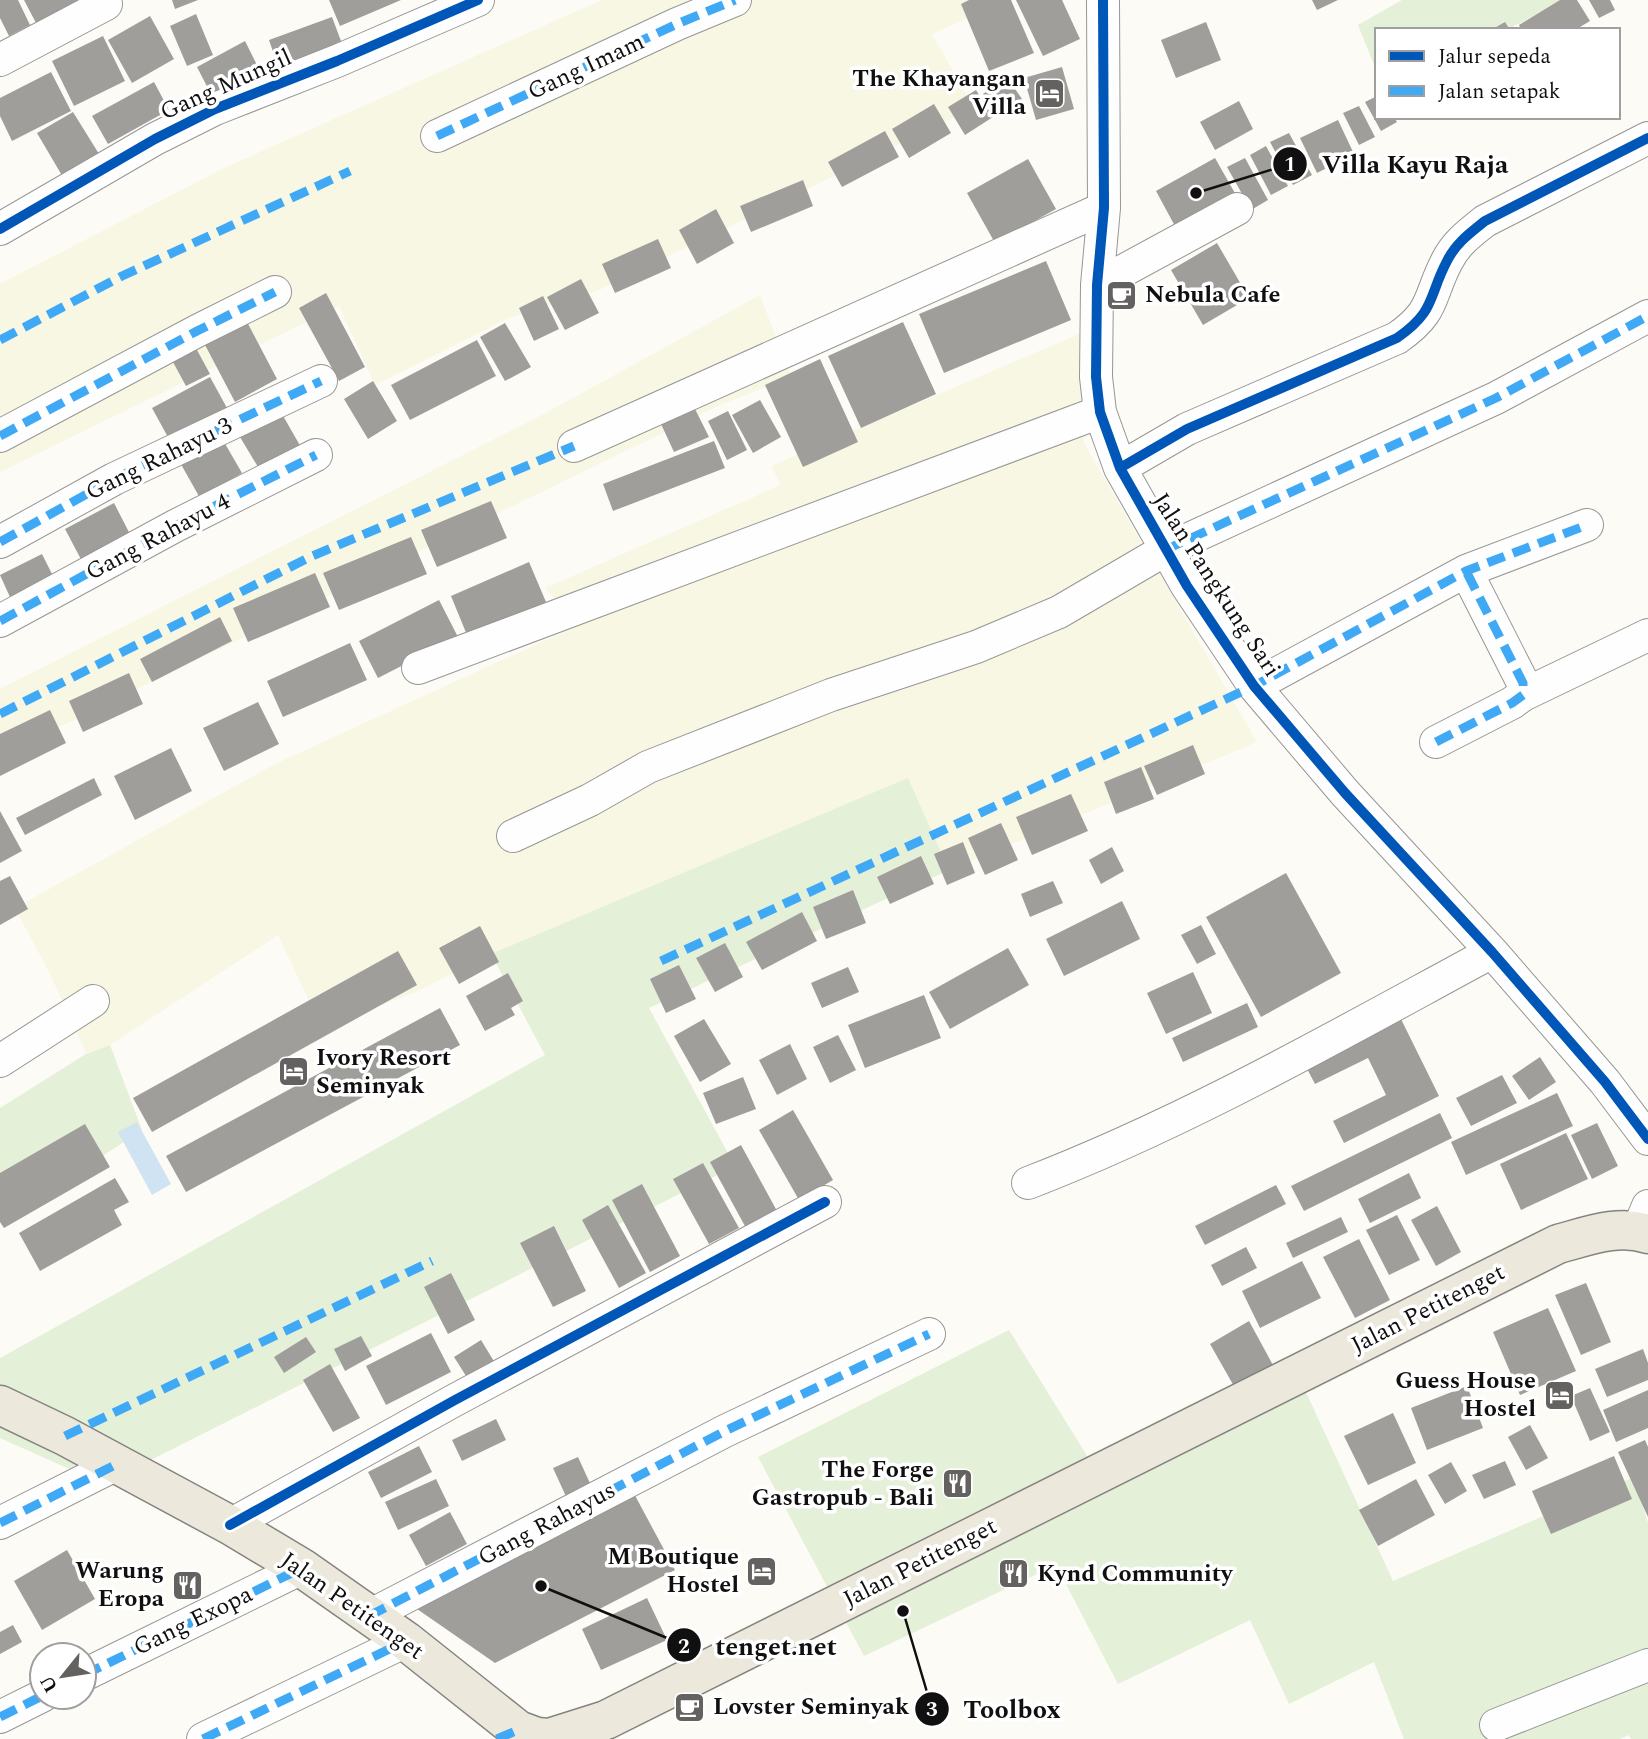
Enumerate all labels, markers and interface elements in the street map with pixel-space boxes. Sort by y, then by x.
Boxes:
street label: Gang Imam [522,24,650,110]
legend [1375,28,1620,119]
street label: Gang Mungil [154,40,298,130]
text: Jalur sepeda [1438,41,1551,73]
place label: The Khayangan Villa [852,61,1027,125]
hotel icon: The Khayangan Villa [1032,76,1066,110]
text: Jalan setapak [1438,76,1561,108]
callout: Villa Kayu Raja [1272,140,1522,187]
text: Villa Kayu Raja [1322,145,1509,185]
text: 1 [1284,149,1296,181]
place label: Nebula Cafe [1145,277,1281,313]
cafe icon: Nebula Cafe [1105,278,1139,312]
street label: Gang Rahayu 3 [80,408,238,510]
street label: Gang Rahayu 4 [79,484,237,590]
street label: Jalan Pangkung Sari [1143,486,1289,684]
place label: Ivory Resort Seminyak [316,1040,451,1104]
hotel icon: Ivory Resort Seminyak [276,1055,310,1089]
street label: Jalan Petitenget [1345,1255,1511,1363]
place label: Guess House Hostel [1395,1363,1536,1427]
hotel icon: Guess House Hostel [1542,1378,1576,1412]
place label: The Forge Gastropub - Bali [752,1452,934,1516]
restaurant icon: The Forge Gastropub - Bali [940,1467,974,1501]
street label: Gang Rahayus [472,1473,622,1575]
street label: Jalan Petitenget [837,1509,1003,1617]
place label: M Boutique Hostel [607,1539,739,1603]
street label: Jalan Petitenget [273,1543,431,1669]
place label: Warung Eropa [75,1553,165,1617]
hotel icon: M Boutique Hostel [745,1554,779,1588]
place label: Kynd Community [1037,1556,1234,1592]
restaurant icon: Kynd Community [997,1557,1031,1591]
restaurant icon: Warung Eropa [170,1568,204,1602]
street label: Gang Exopa [127,1576,259,1665]
callout: tenget.net [666,1622,851,1669]
text: tenget.net [715,1627,837,1667]
text: 2 [678,1631,690,1663]
north arrow [28,1641,98,1711]
text: U [33,1670,66,1698]
callout: Toolbox [914,1686,1075,1733]
place label: Lovster Seminyak [713,1689,910,1725]
cafe icon: Lovster Seminyak [673,1690,707,1724]
text: Toolbox [963,1690,1061,1730]
text: 3 [926,1694,938,1726]

